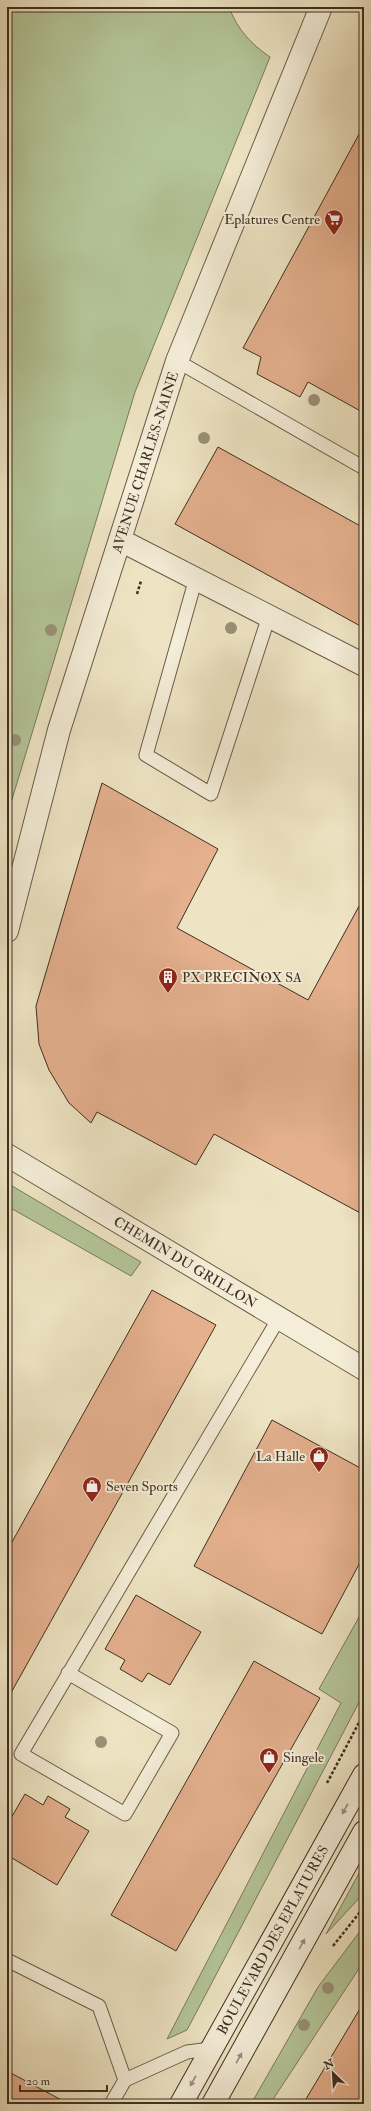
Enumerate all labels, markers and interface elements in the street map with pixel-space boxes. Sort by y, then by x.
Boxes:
supermarket icon: Eplatures Centre [323,208,345,236]
place label: Eplatures Centre [224,211,320,229]
street label: AVENUE CHARLES-NAINE [108,369,182,556]
building icon: PX PRECINOX SA [157,966,179,994]
place label: PX PRECINOX SA [182,969,302,986]
street label: CHEMIN DU GRILLON [110,1213,260,1312]
shop icon: La Halle [308,1445,330,1473]
place label: La Halle [256,1448,305,1465]
shop icon: Seven Sports [81,1475,103,1503]
place label: Seven Sports [106,1478,178,1496]
shop icon: Singele [258,1746,280,1774]
place label: Singele [283,1749,324,1766]
one-way arrow [342,1803,348,1815]
street label: BOULEVARD DES EPLATURES [213,1842,332,2038]
one-way arrow [298,1938,305,1950]
one-way arrow [235,2052,242,2064]
north arrow [313,2053,353,2093]
text: N [321,2056,337,2073]
scale bar [20,2067,107,2093]
text: 20 m [26,2074,51,2089]
one-way arrow [190,2075,196,2087]

